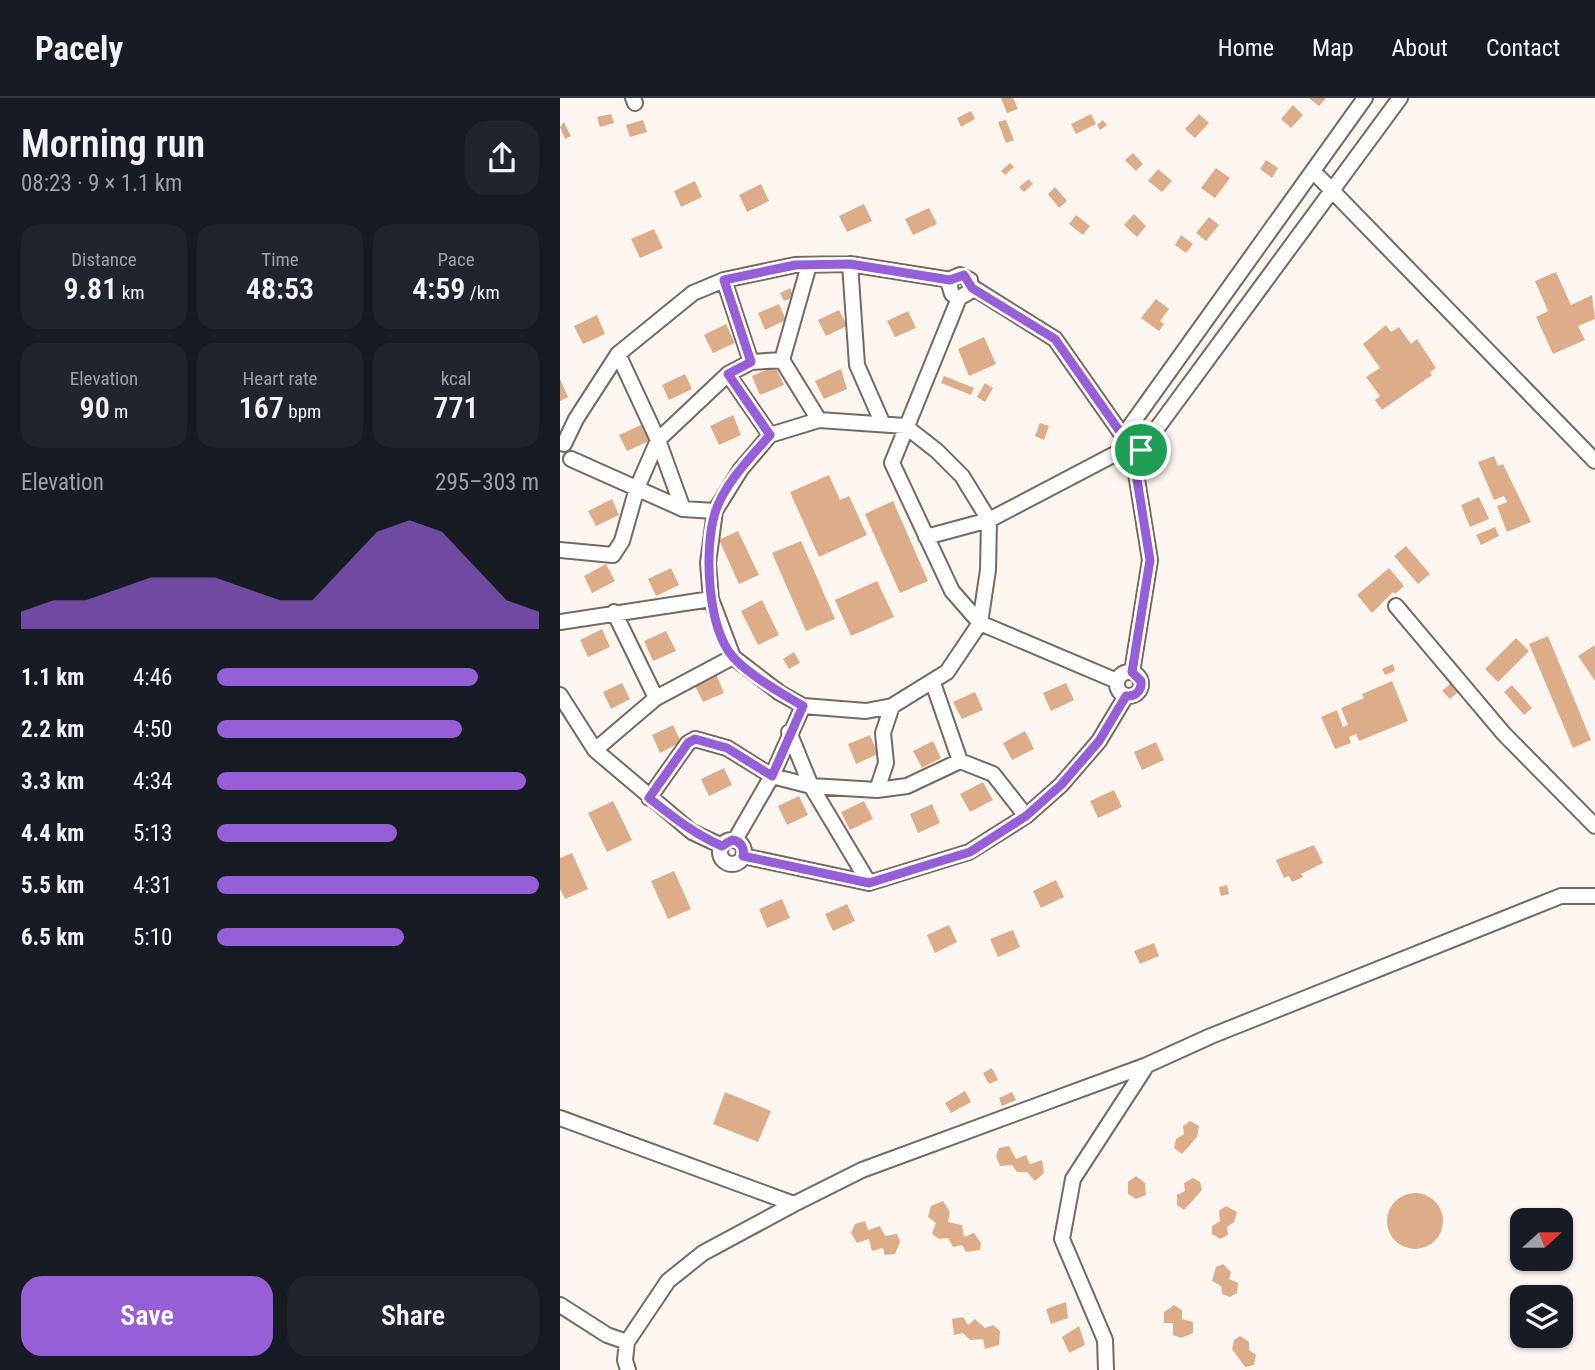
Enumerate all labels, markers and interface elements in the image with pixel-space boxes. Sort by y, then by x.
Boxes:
text: Pacely [35,29,123,68]
text: Home [1218,34,1274,62]
text: Map [1312,34,1354,62]
text: About [1392,34,1448,62]
text: Contact [1486,34,1560,62]
button: share [465,121,539,195]
text: Morning run [21,122,205,166]
text: 08:23 · 9 × 1.1 km [21,170,182,197]
text: Distance [71,248,137,271]
text: Time [261,248,299,271]
text: Pace [437,248,475,271]
text: 9.81 [63,271,117,306]
text: 48:53 [246,271,314,306]
text: 4:59 [412,271,465,306]
text: km [117,281,145,304]
text: /km [465,281,500,304]
text: Elevation [70,367,138,390]
text: Heart rate [242,367,318,390]
text: kcal [441,367,471,390]
text: 90 [80,390,110,425]
text: 167 [239,390,284,425]
text: 771 [433,390,479,425]
text: m [110,400,128,423]
text: bpm [284,400,321,423]
pin [1111,420,1171,480]
icon: arrive [1122,431,1160,469]
text: Elevation [21,469,104,496]
text: 295–303 m [435,469,539,496]
text: 1.1 km [21,664,84,691]
text: 4:46 [133,664,172,691]
text: 2.2 km [21,716,84,743]
text: 4:50 [133,716,172,743]
text: 3.3 km [21,768,84,795]
text: 4:34 [133,768,172,795]
text: 4.4 km [21,820,84,847]
text: 5:13 [133,820,172,847]
text: 5.5 km [21,872,84,899]
text: 4:31 [133,872,172,899]
text: 6.5 km [21,924,84,951]
text: 5:10 [133,924,172,951]
north arrow [1510,1208,1573,1270]
map controls [1510,1208,1573,1348]
button: Save [21,1276,273,1356]
button: Share [287,1276,539,1356]
button: layers [1510,1285,1573,1348]

